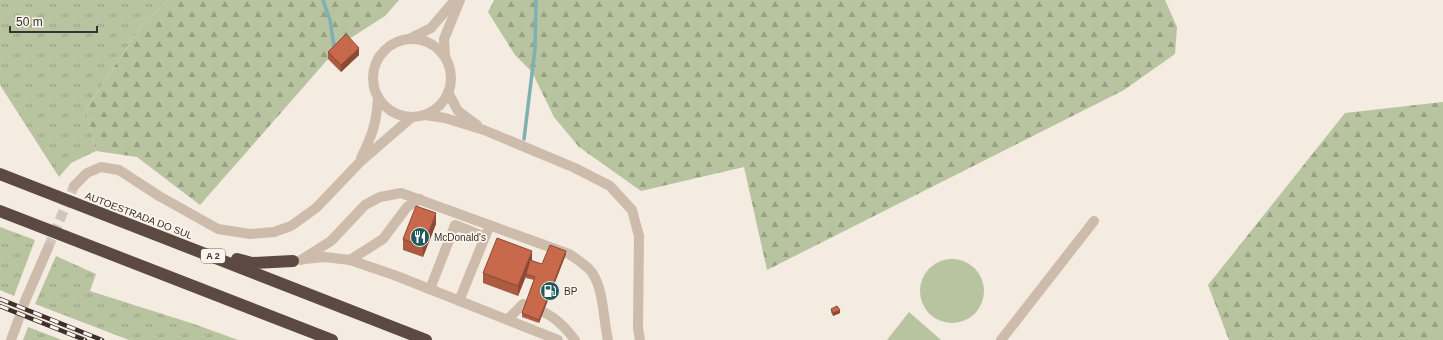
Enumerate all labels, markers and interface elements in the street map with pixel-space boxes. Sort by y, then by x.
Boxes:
scale bar [10,8,97,34]
text: 50 m [16,15,43,29]
street label: AUTOESTRADA DO SUL [83,190,195,241]
restaurant icon: McDonald's [409,226,431,248]
place label: McDonald's [434,232,486,243]
road number: A 2 [201,249,225,263]
fuel station icon: BP [539,280,561,302]
place label: BP [564,286,578,297]

